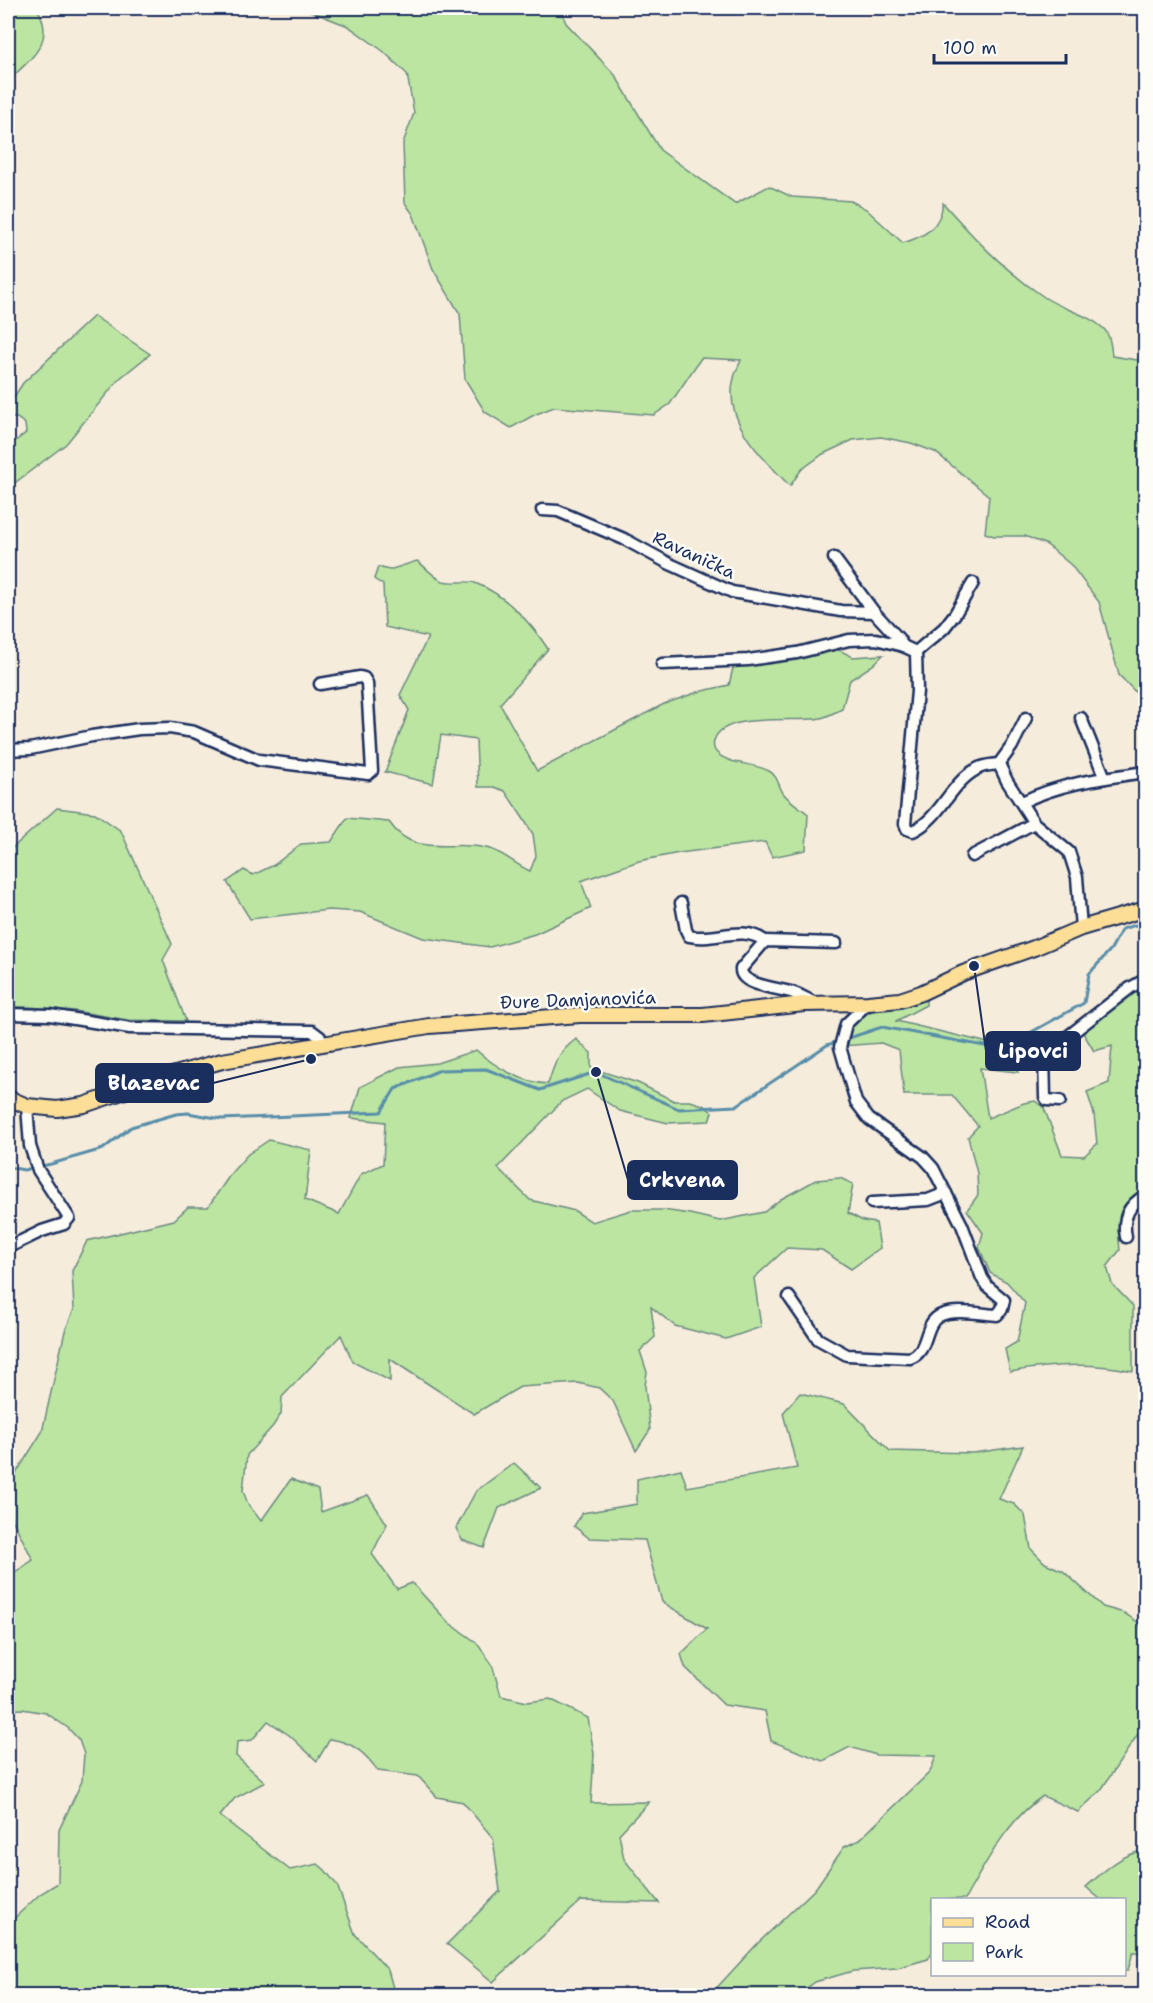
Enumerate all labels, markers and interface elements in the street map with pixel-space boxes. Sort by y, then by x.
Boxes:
scale bar [934,27,1066,65]
text: 100 m [943,36,997,60]
street label: Ravanička [649,525,739,585]
street label: Đure Damjanovića [500,985,656,1015]
callout: Lipovci [986,1032,1080,1070]
text: Lipovci [998,1038,1068,1064]
callout: Blazevac [96,1064,213,1102]
text: Blazevac [108,1070,200,1096]
callout: Crkvena [628,1161,737,1199]
text: Crkvena [639,1167,725,1193]
legend [931,1898,1126,1976]
text: Road [985,1910,1030,1934]
text: Park [985,1940,1024,1964]

